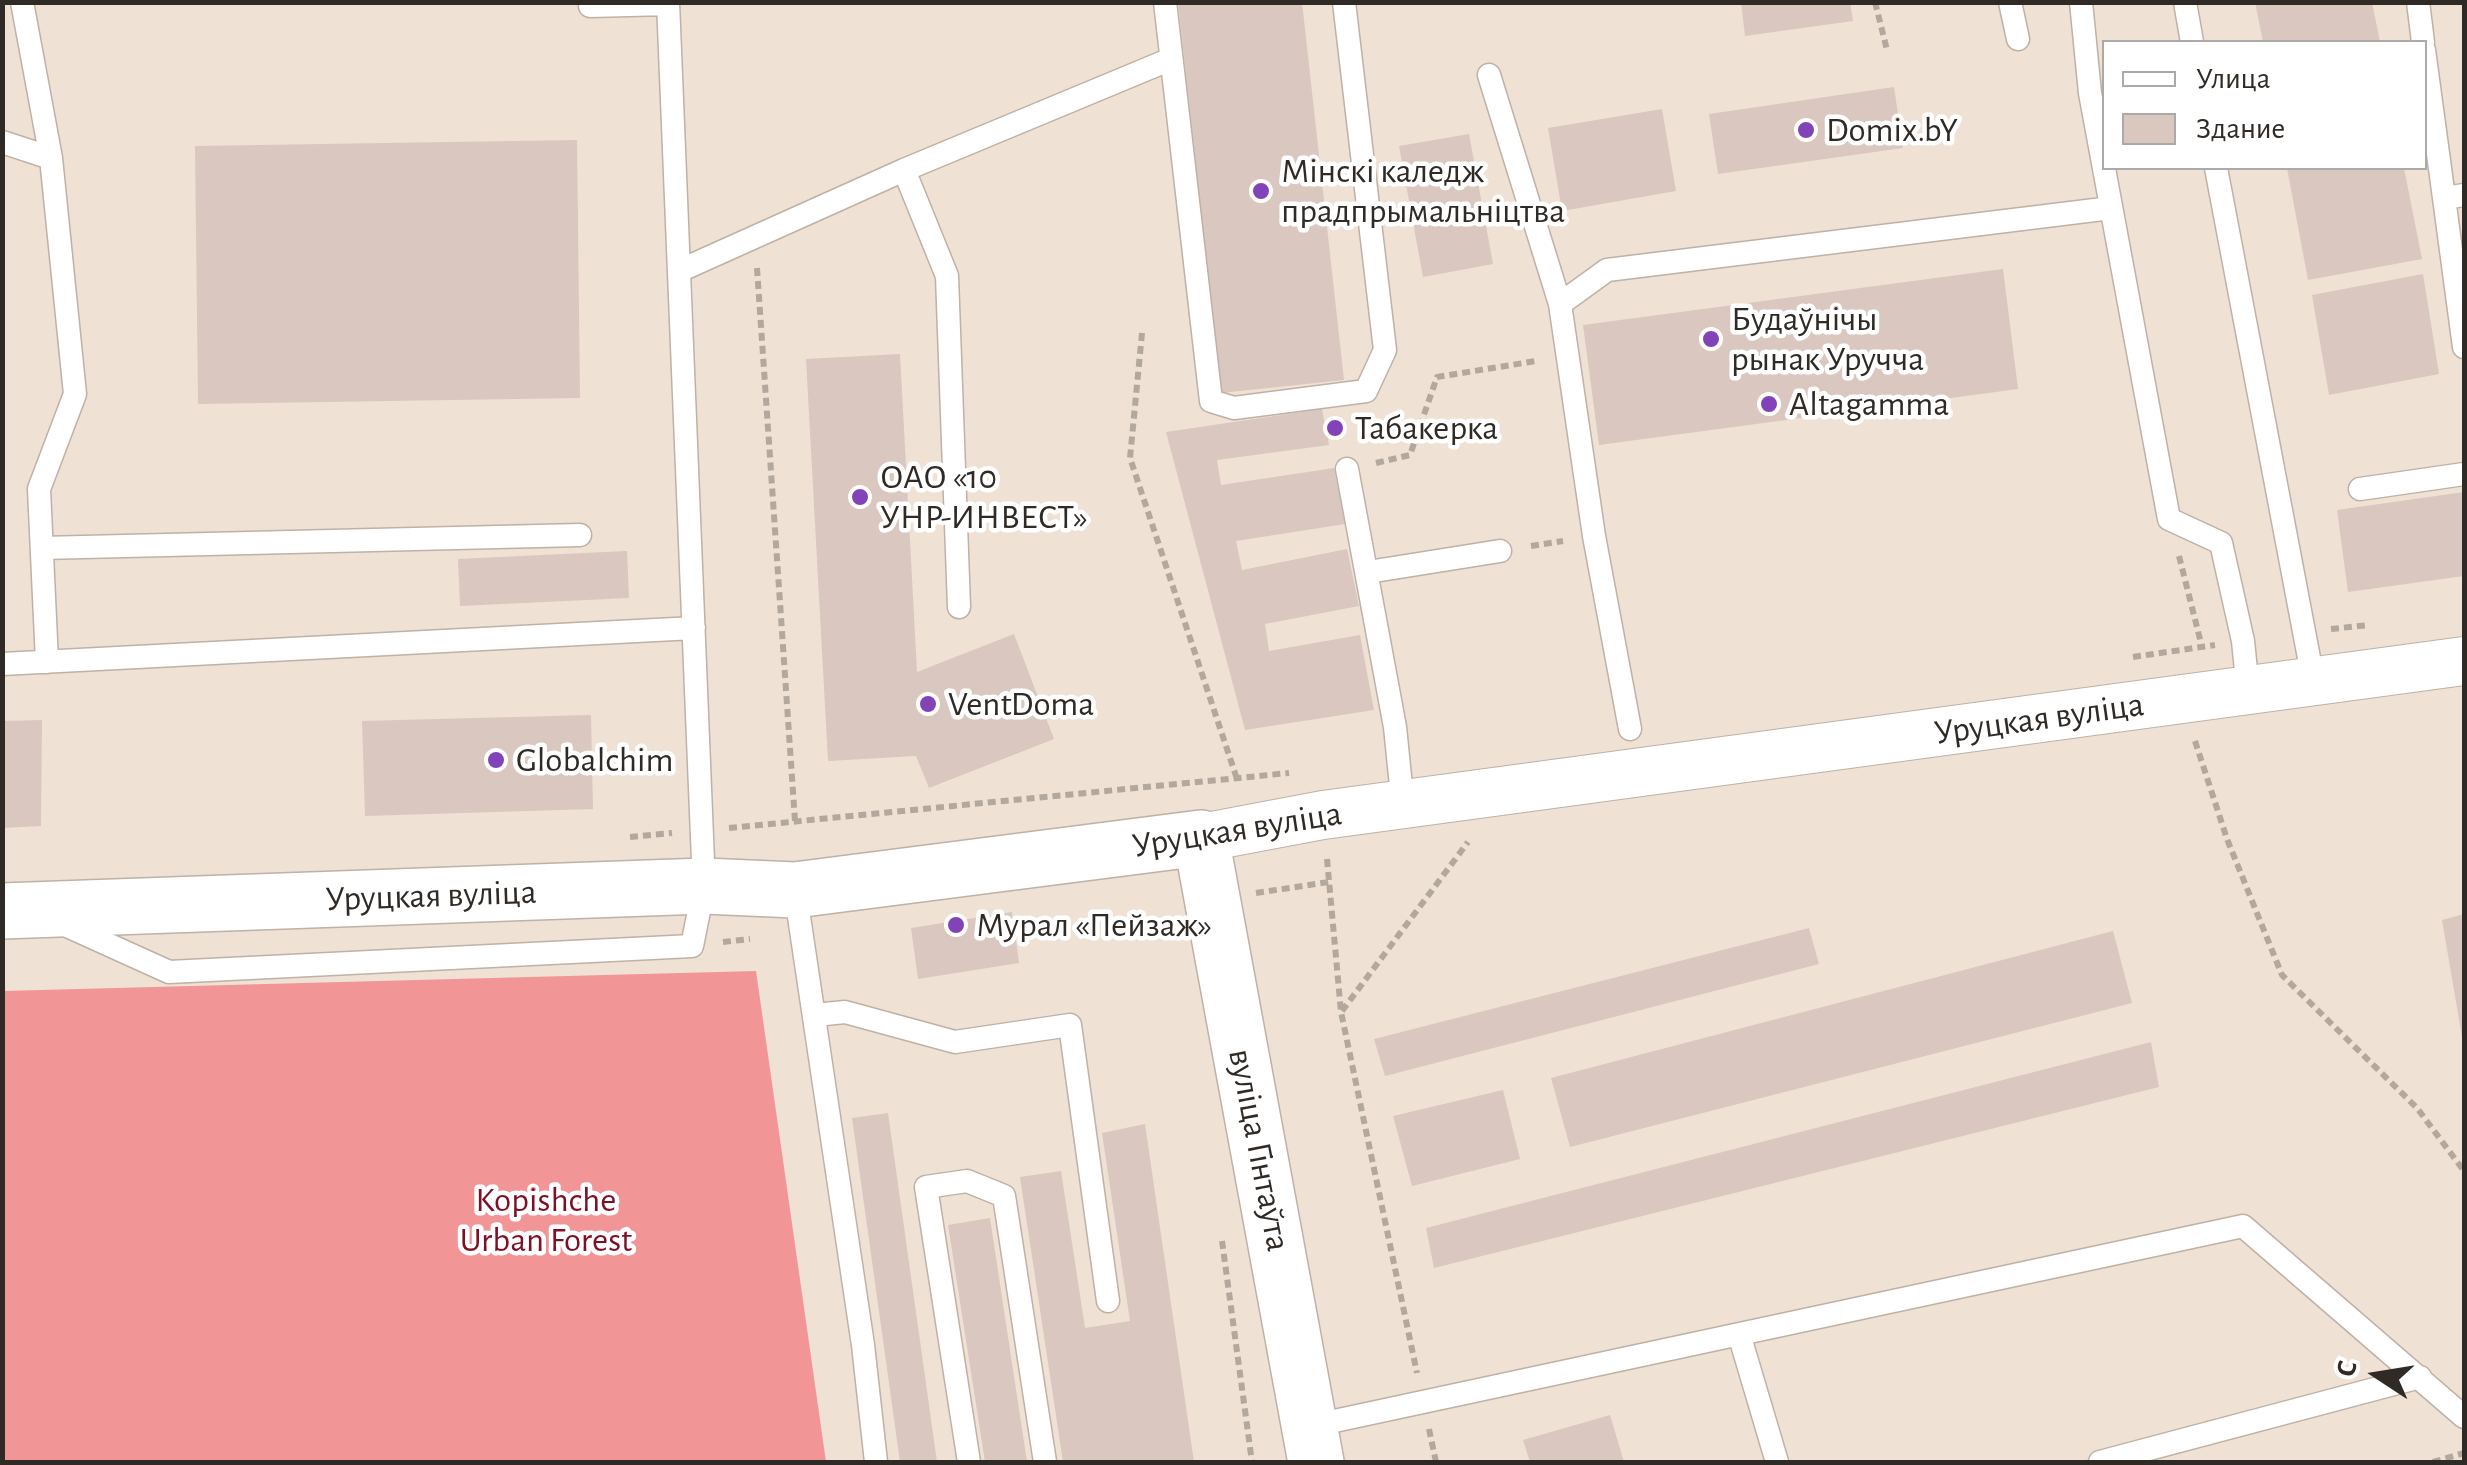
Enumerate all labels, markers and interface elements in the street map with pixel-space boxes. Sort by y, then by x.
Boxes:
legend [2102,40,2427,170]
text: Улица [2196,64,2271,94]
place label: Domix.bY [1826,109,1958,151]
text: Здание [2196,114,2285,144]
marker: Domix.bY [1795,119,1817,141]
place label: Мінскі каледж прадпрымальніцтва [1281,150,1565,232]
marker: Мінскі каледж прадпрымальніцтва [1250,180,1272,202]
place label: Будаўнічы рынак Уручча [1731,298,1924,380]
marker: Будаўнічы рынак Уручча [1700,328,1722,350]
place label: Altagamma [1789,383,1949,425]
marker: Altagamma [1758,393,1780,415]
place label: Табакерка [1355,407,1498,449]
marker: Табакерка [1324,417,1346,439]
place label: ОАО «10 УНР-ИНВЕСТ» [880,456,1088,538]
marker: ОАО «10 УНР-ИНВЕСТ» [849,486,871,508]
place label: VentDoma [948,683,1094,725]
street label: Уруцкая вуліца [1932,684,2146,754]
marker: VentDoma [917,693,939,715]
place label: Globalchim [516,739,673,781]
marker: Globalchim [485,749,507,771]
street label: Уруцкая вуліца [1129,793,1345,867]
street label: Уруцкая вуліца [325,871,537,921]
place label: Мурал «Пейзаж» [976,904,1212,946]
marker: Мурал «Пейзаж» [945,914,967,936]
street label: вуліца Гінтаўта [1219,1045,1299,1255]
park label: Kopishche Urban Forest [460,1179,632,1261]
north arrow [2327,1325,2427,1425]
text: С [2332,1358,2363,1379]

